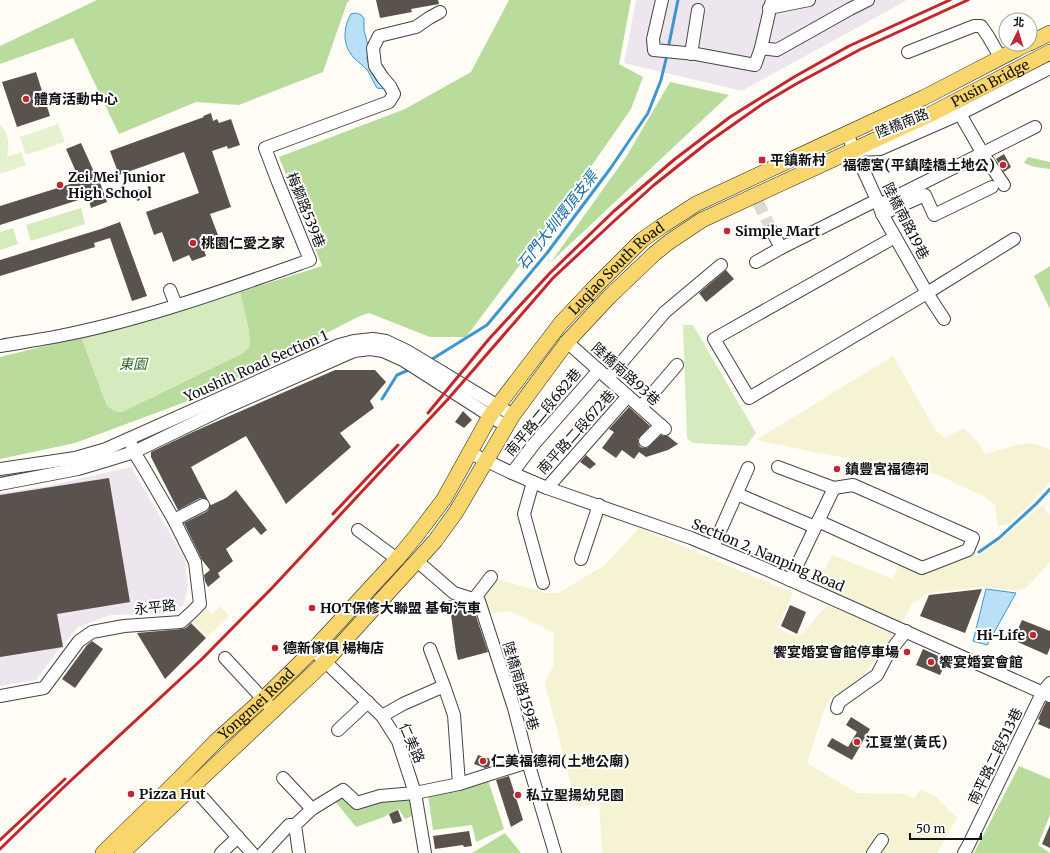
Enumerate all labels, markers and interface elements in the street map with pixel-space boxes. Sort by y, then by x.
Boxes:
north arrow [998,12,1038,52]
text: 北 [1013,15,1025,29]
street label: Pusin Bridge [948,55,1032,111]
place label: 體育活動中心 [34,90,118,108]
marker: 體育活動中心 [21,94,31,104]
street label: 陸橋南路 [873,104,931,142]
place label: 平鎮新村 [770,151,826,169]
marker: 平鎮新村 [757,155,767,165]
place label: 福德宮(平鎮陸橋土地公) [843,156,995,174]
marker: 福德宮(平鎮陸橋土地公) [998,160,1008,170]
water label: 石門大圳環頂支渠 [513,165,603,273]
place label: Zei Mei Junior High School [68,168,166,202]
street label: 梅獅路539巷 [283,170,329,250]
street label: 陸橋南路19巷 [879,179,933,263]
marker: Zei Mei Junior High School [55,180,65,190]
street label: Luqiao South Road [565,218,668,318]
place label: Simple Mart [735,222,821,240]
marker: Simple Mart [722,226,732,236]
place label: 桃園仁愛之家 [201,234,285,252]
marker: 桃園仁愛之家 [188,238,198,248]
street label: Youshih Road Section 1 [181,326,331,406]
street label: 陸橋南路93巷 [588,339,664,409]
park label: 東園 [119,355,149,373]
street label: 南平路二段682巷 [501,365,585,459]
street label: 南平路二段672巷 [533,386,619,478]
place label: 鎮豐宮福德祠 [845,460,929,478]
marker: 鎮豐宮福德祠 [832,464,842,474]
street label: Section 2, Nanping Road [689,515,848,596]
street label: 永平路 [133,596,177,618]
place label: HOT保修大聯盟 基甸汽車 [320,599,481,617]
marker: HOT保修大聯盟 基甸汽車 [307,603,317,613]
place label: Hi-Life [976,626,1025,644]
marker: Hi-Life [1028,630,1038,640]
place label: 德新傢俱 楊梅店 [283,639,384,657]
street label: 陸橋南路159巷 [499,639,543,733]
marker: 德新傢俱 楊梅店 [270,643,280,653]
place label: 饗宴婚宴會館停車場 [773,643,899,661]
marker: 饗宴婚宴會館停車場 [902,647,912,657]
place label: 饗宴婚宴會館 [939,653,1023,671]
marker: 饗宴婚宴會館 [926,657,936,667]
street label: Yongmei Road [214,664,299,744]
street label: 南平路二段513巷 [964,705,1026,807]
street label: 仁美路 [395,720,429,766]
place label: 江夏堂(黃氏) [865,733,947,751]
marker: 江夏堂(黃氏) [852,737,862,747]
place label: 仁美福德祠(土地公廟) [491,752,629,770]
marker: 仁美福德祠(土地公廟) [478,756,488,766]
place label: Pizza Hut [139,785,206,803]
place label: 私立聖揚幼兒園 [526,786,624,804]
marker: Pizza Hut [126,789,136,799]
marker: 私立聖揚幼兒園 [513,790,523,800]
scale bar [910,815,981,841]
text: 50 m [916,821,945,836]

